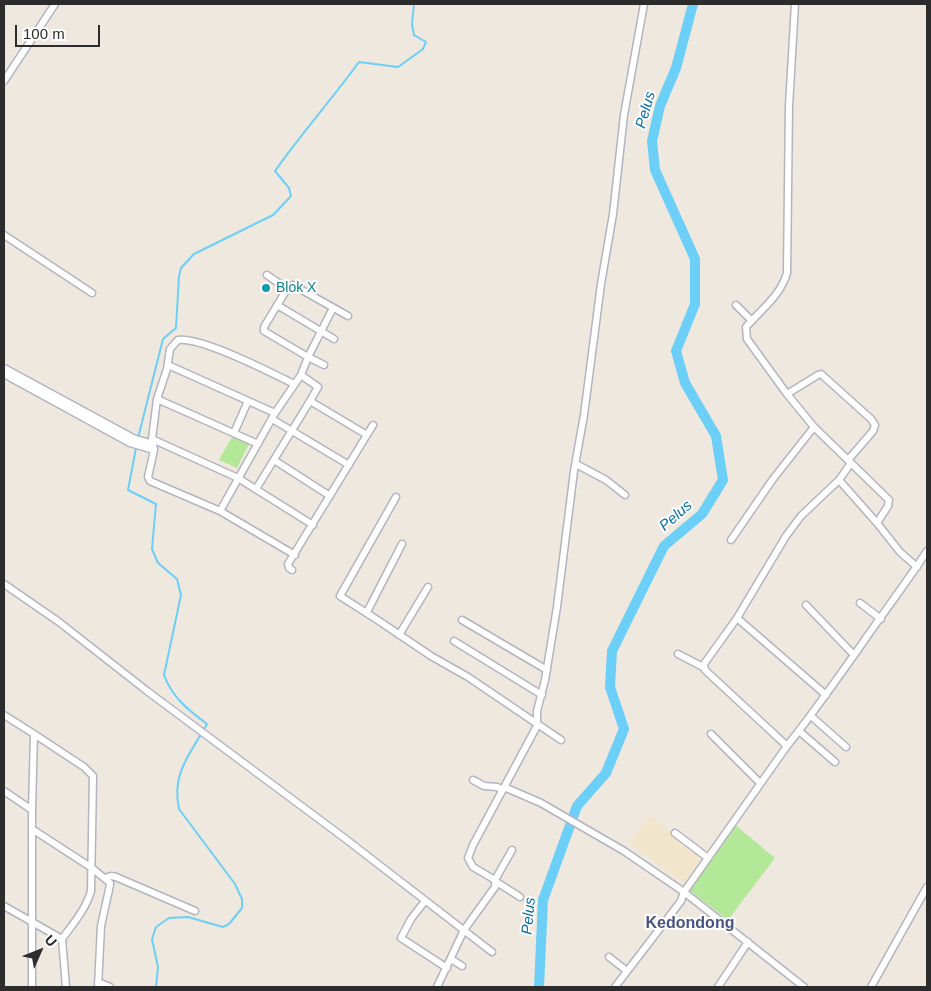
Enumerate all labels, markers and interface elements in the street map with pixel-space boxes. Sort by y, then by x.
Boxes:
scale bar [18,15,102,47]
text: 100 m [23,25,65,42]
water label: Pelus [632,89,660,131]
place label: Blok X [276,280,316,296]
marker: Blok X [260,282,272,294]
water label: Pelus [656,497,696,535]
water label: Pelus [518,897,540,935]
district label: Kedondong [646,914,734,934]
north arrow [15,926,65,976]
text: U [42,931,60,950]

